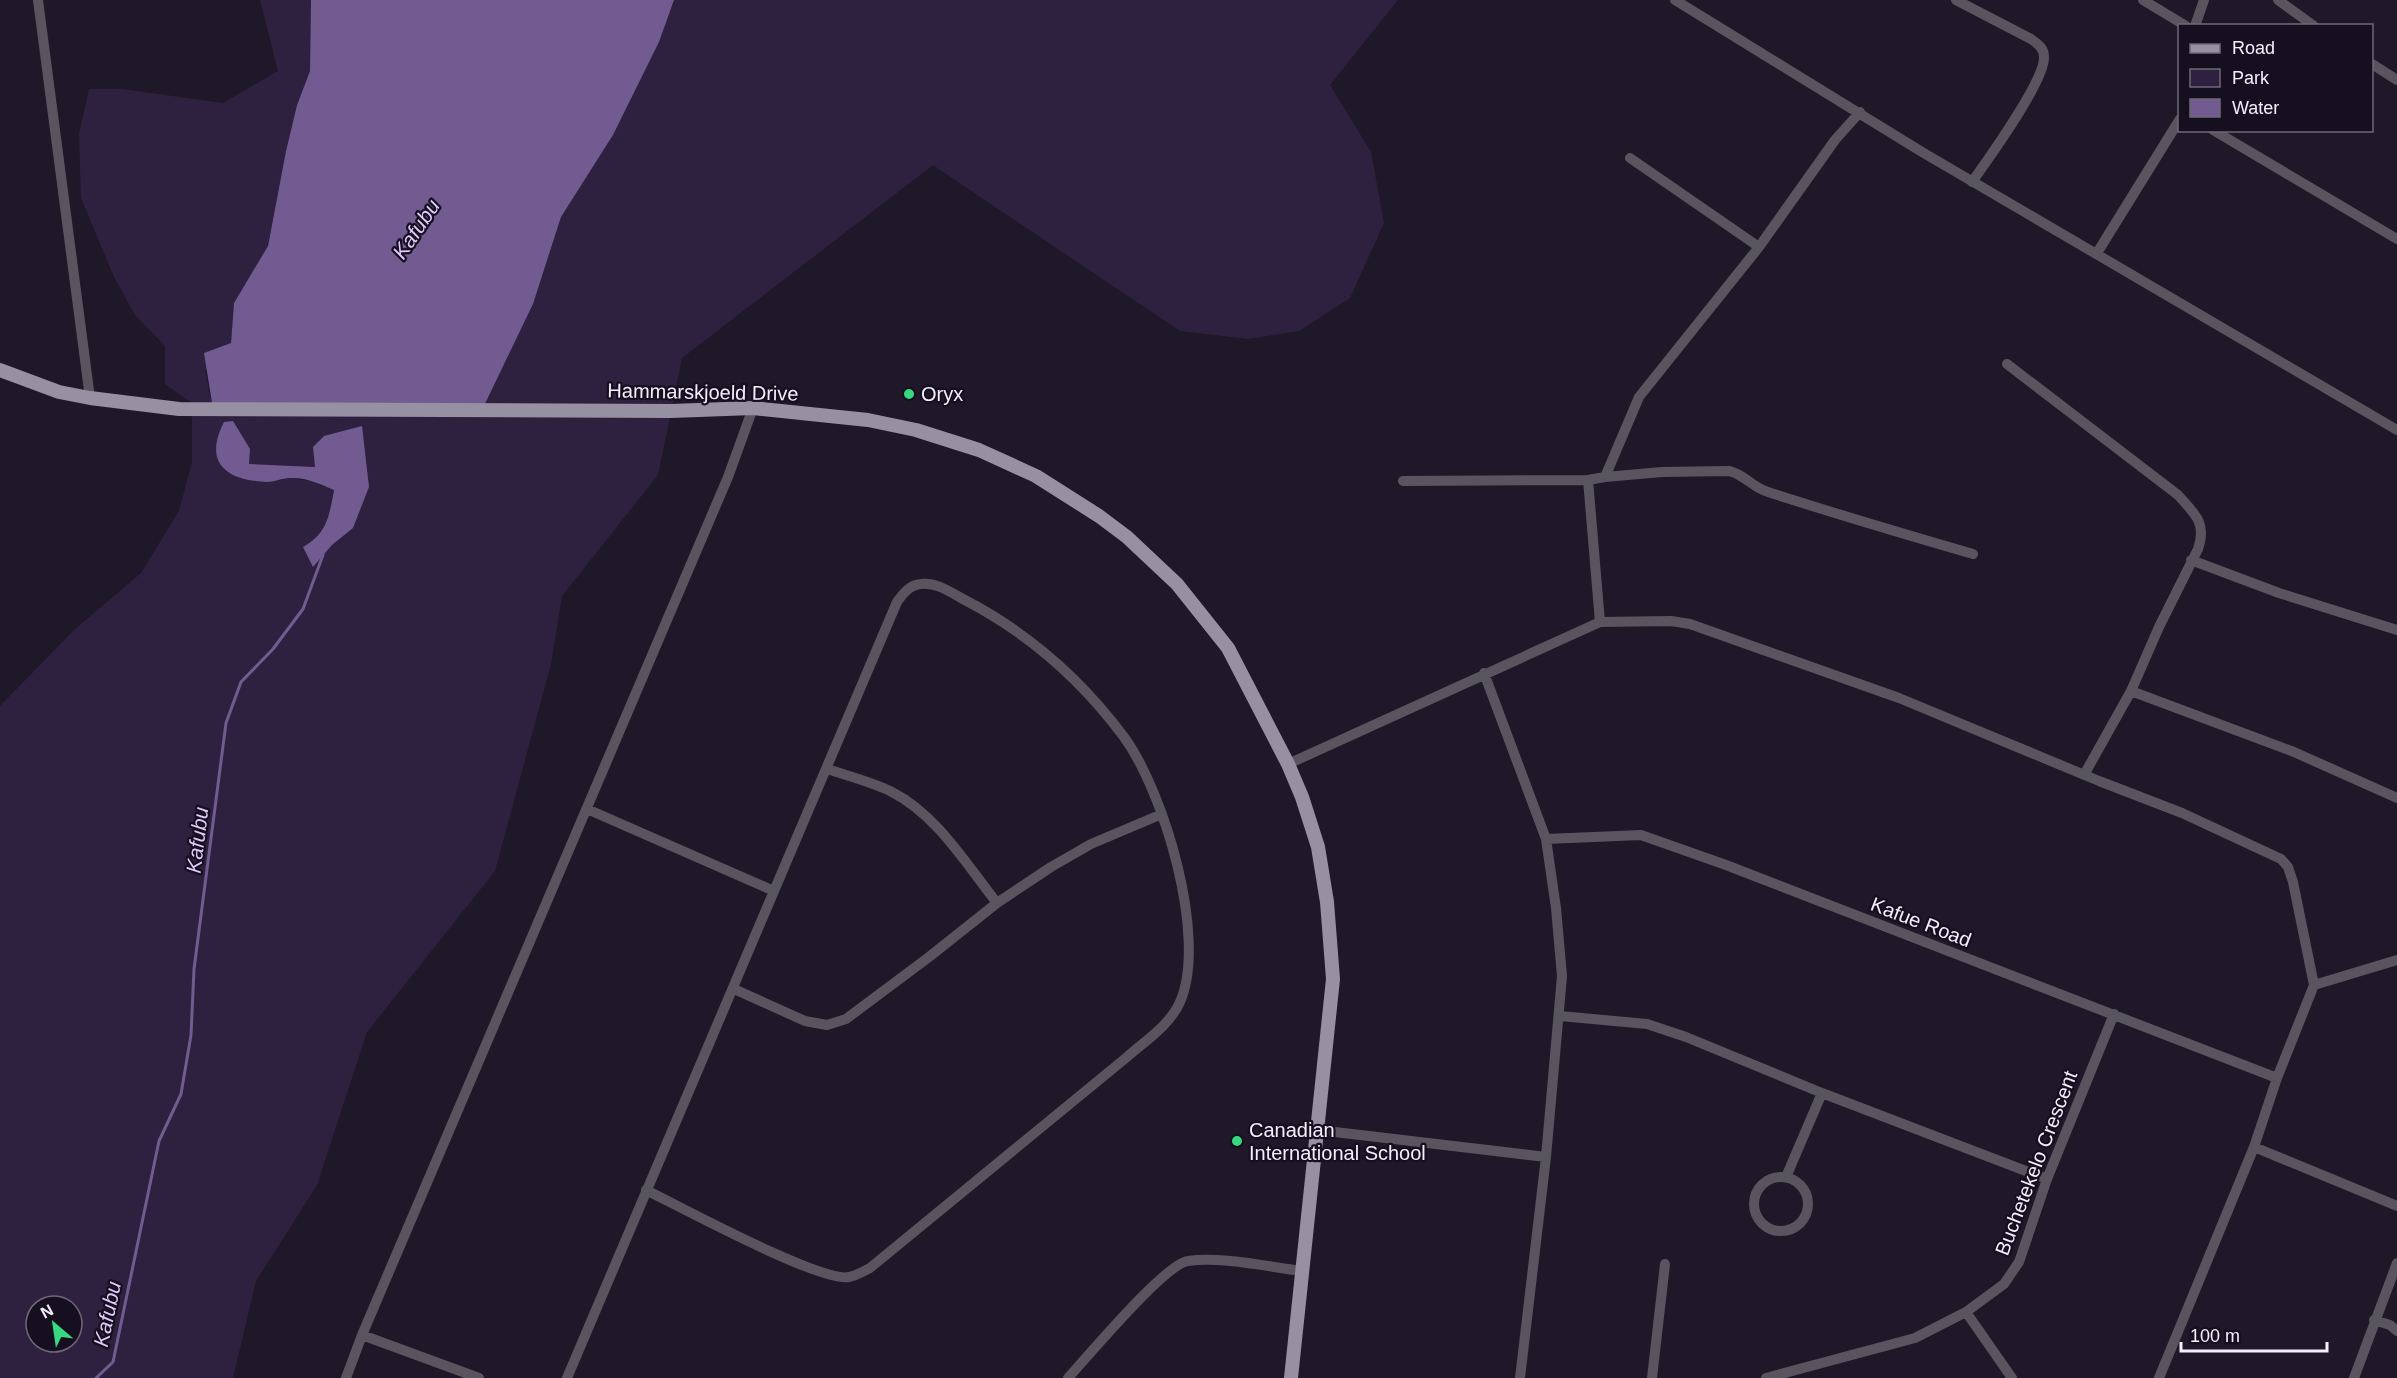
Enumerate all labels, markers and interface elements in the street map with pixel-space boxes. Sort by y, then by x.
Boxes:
legend [2178,24,2373,132]
text: Road [2232,38,2275,58]
text: Park [2232,68,2270,88]
text: Water [2232,98,2279,118]
water label: Kafubu [388,195,444,263]
street label: Hammarskjoeld Drive [607,379,799,405]
place label: Oryx [921,383,963,405]
marker: Oryx [902,387,916,401]
water label: Kafubu [182,805,213,874]
street label: Kafue Road [1868,893,1974,951]
street label: Buchetekelo Crescent [1991,1067,2081,1258]
place label: Canadian International School [1249,1119,1426,1164]
marker: Canadian International School [1230,1134,1244,1148]
water label: Kafubu [89,1279,125,1349]
north arrow [24,1294,84,1354]
text: N [38,1301,56,1322]
scale bar [2181,1315,2326,1353]
text: 100 m [2190,1326,2240,1346]

